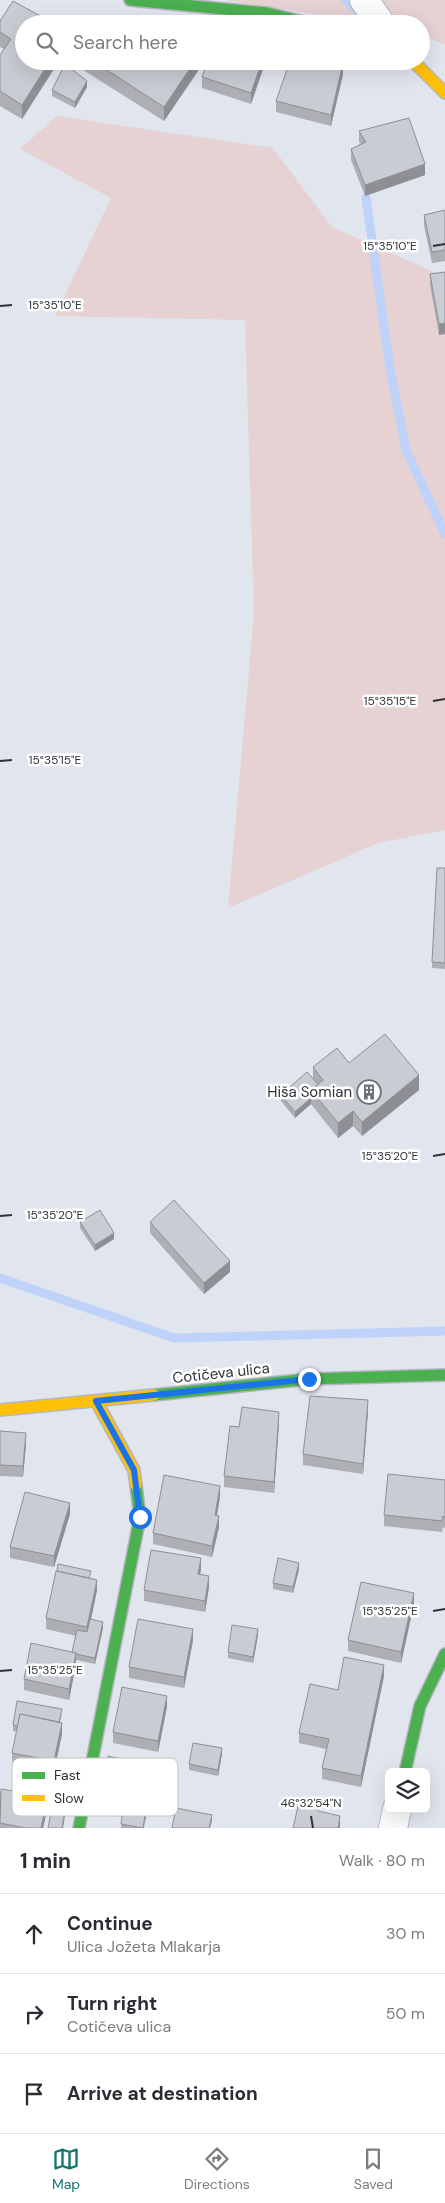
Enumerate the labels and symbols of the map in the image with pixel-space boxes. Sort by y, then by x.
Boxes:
text: 15°35'10"E [363,238,417,254]
text: 15°35'10"E [28,297,82,313]
text: 15°35'15"E [364,693,416,709]
text: 15°35'15"E [29,752,81,768]
building icon: Hiša Somian [356,1079,382,1105]
place label: Hiša Somian [267,1082,352,1102]
text: 15°35'20"E [362,1148,418,1164]
text: 15°35'20"E [27,1207,83,1223]
street label: Cotičeva ulica [171,1358,271,1388]
route end [298,1368,321,1391]
route start [129,1506,152,1529]
text: 15°35'25"E [362,1603,418,1619]
text: 15°35'25"E [27,1662,83,1678]
legend [12,1758,178,1816]
text: Fast [54,1766,81,1784]
text: Slow [54,1789,84,1807]
text: 46°32'54"N [281,1795,341,1811]

